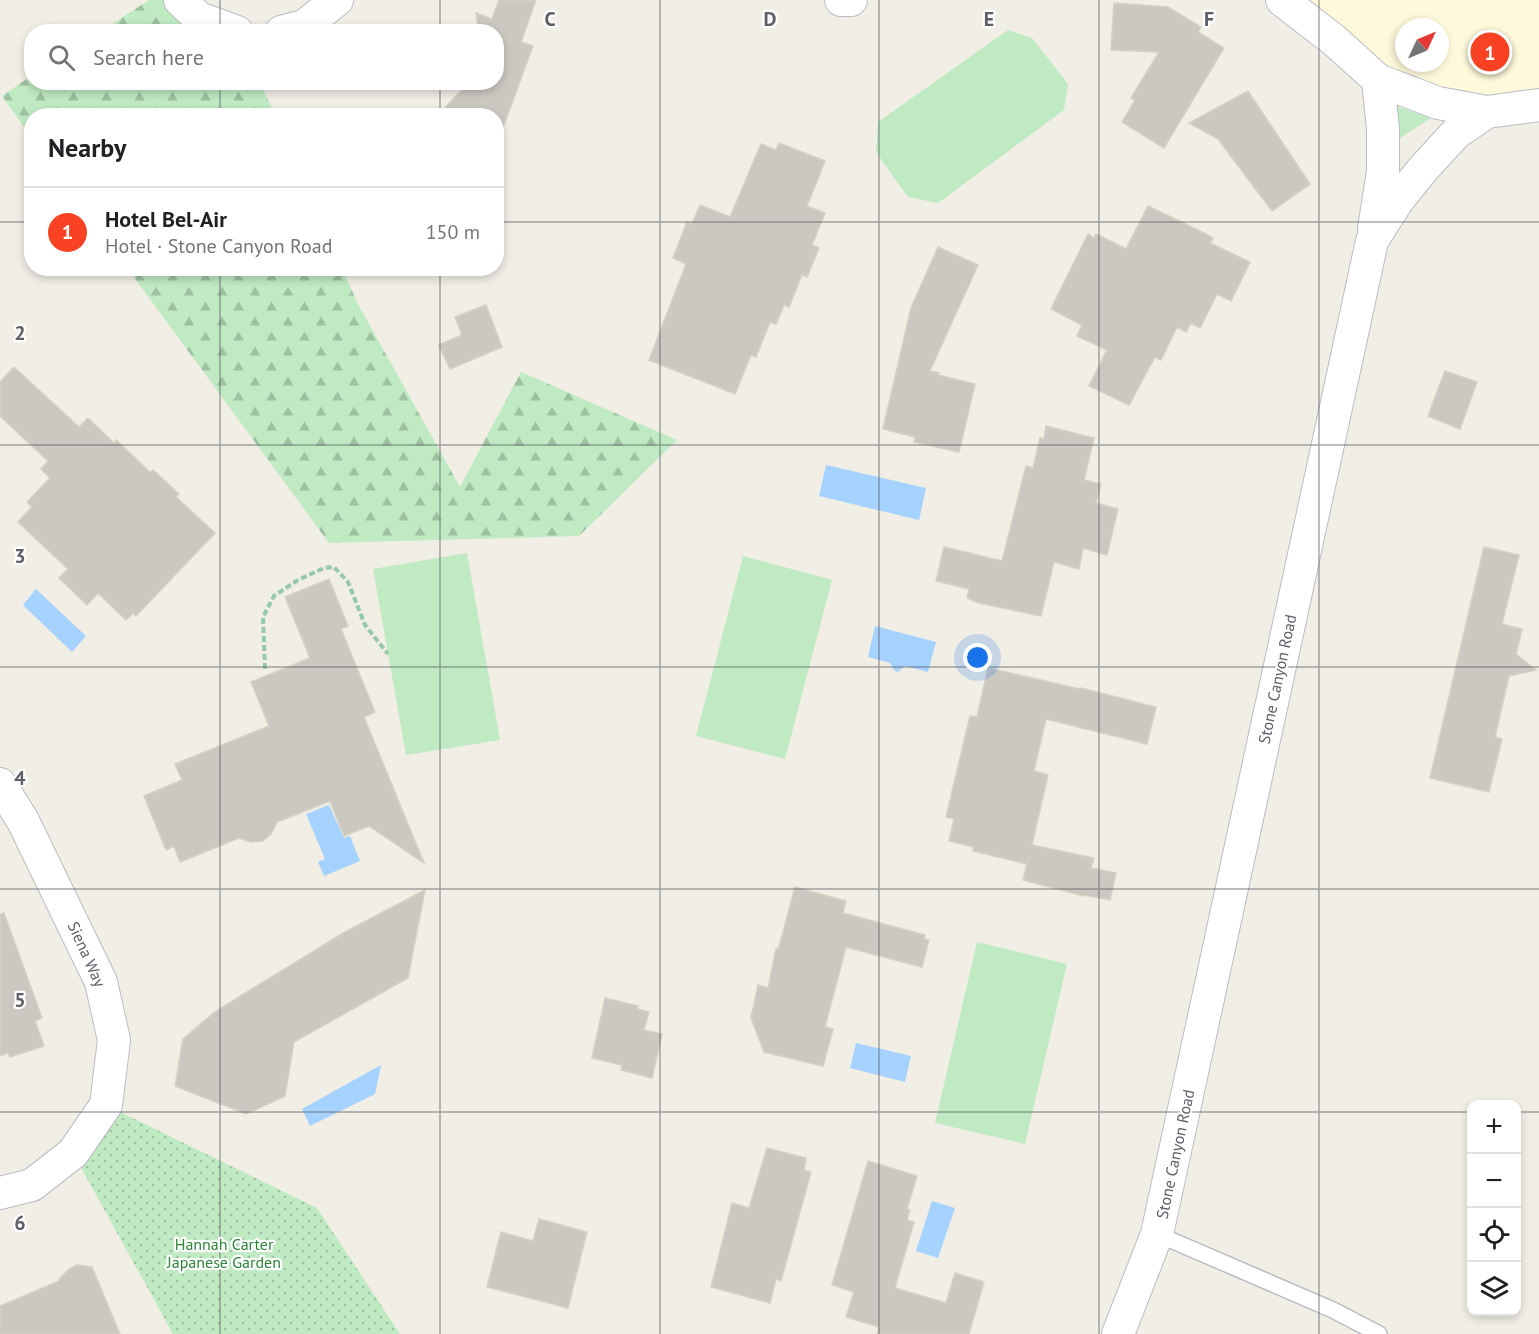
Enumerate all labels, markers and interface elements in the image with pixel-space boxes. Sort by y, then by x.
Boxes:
text: C [544,6,556,32]
text: D [764,6,777,32]
text: E [984,6,994,32]
text: F [1204,6,1214,32]
north arrow [1395,18,1449,72]
search box [24,24,504,90]
pin: 1 [1470,29,1510,74]
icon: search [45,41,78,74]
text: Search here [93,43,204,71]
text: Nearby [48,131,126,164]
text: Hotel Bel-Air [105,205,227,233]
text: 1 [62,219,73,245]
text: 150 m [426,219,480,245]
text: Hotel · Stone Canyon Road [105,233,332,259]
text: 2 [14,320,26,346]
text: 3 [14,543,26,569]
street label: Stone Canyon Road [1254,612,1300,746]
your location [963,643,992,672]
text: 4 [14,765,26,791]
street label: Siena Way [64,918,110,990]
text: 5 [14,987,26,1013]
street label: Stone Canyon Road [1152,1087,1198,1221]
map controls [1467,1100,1521,1316]
button: + [1467,1100,1521,1154]
button: − [1467,1154,1521,1208]
button: locate [1467,1208,1521,1262]
text: 6 [14,1210,26,1236]
park label: Hannah Carter Japanese Garden [166,1234,281,1272]
button: layers [1467,1262,1521,1316]

